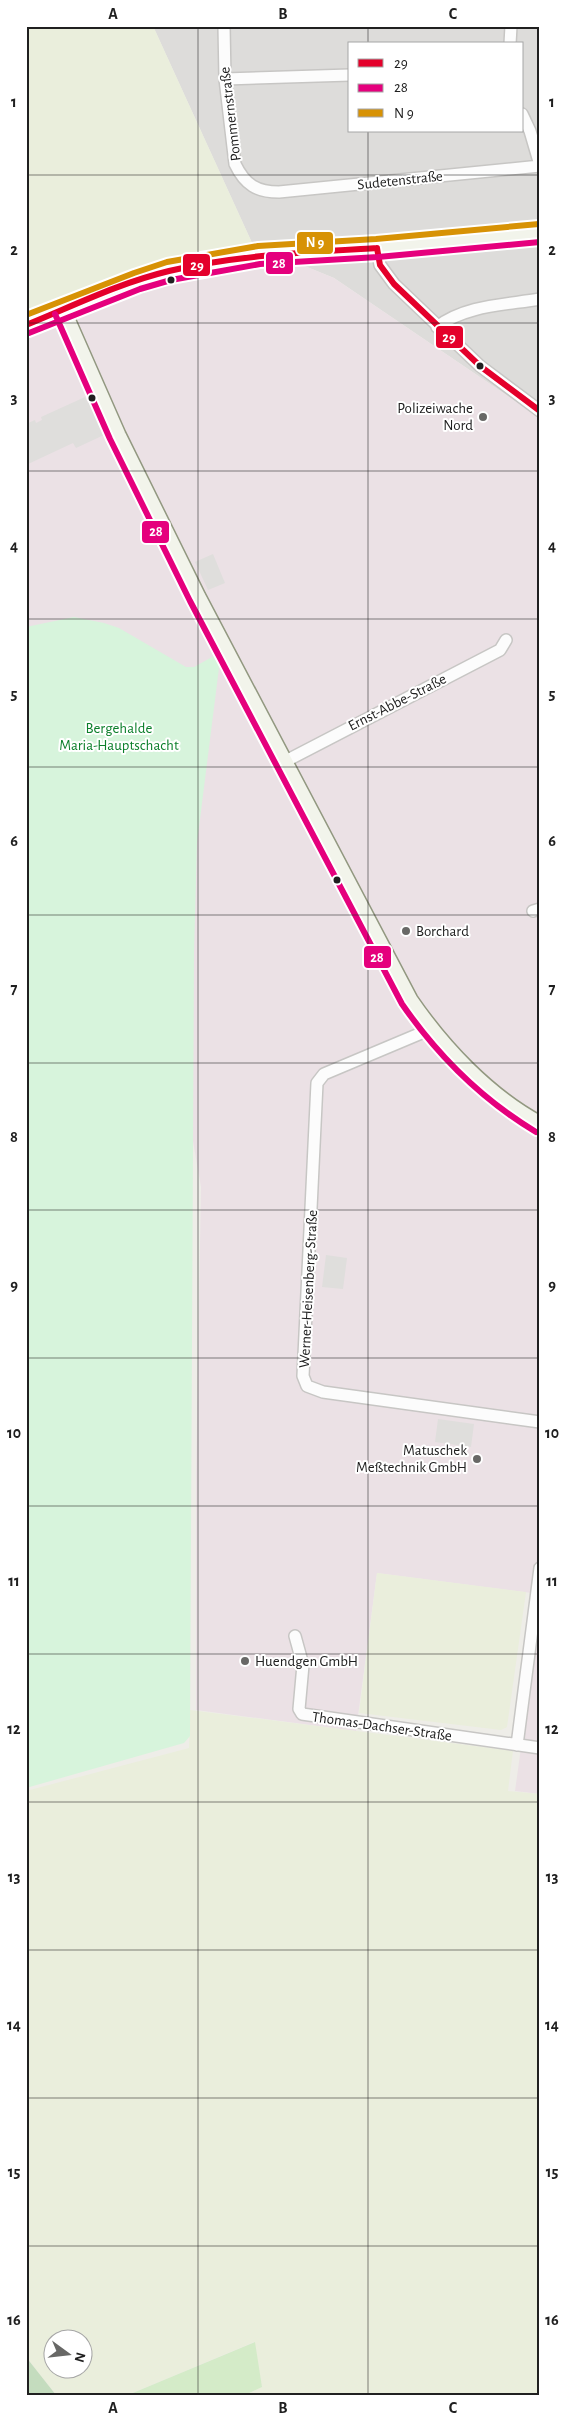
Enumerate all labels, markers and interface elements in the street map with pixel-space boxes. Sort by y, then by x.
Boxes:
text: A [108,6,118,22]
text: B [278,6,288,22]
text: C [449,6,458,22]
legend [348,42,524,132]
text: 29 [394,56,408,71]
street label: Pommernstraße [217,66,244,162]
text: 28 [394,80,408,95]
text: 1 [11,94,17,110]
text: 1 [549,94,555,110]
text: N 9 [394,106,414,121]
street label: Sudetenstraße [357,169,444,192]
line badge: N 9 [296,231,334,255]
text: N 9 [306,236,325,250]
text: 2 [10,242,18,258]
text: 2 [548,242,556,258]
line badge: 28 [265,251,294,275]
line badge: 29 [182,253,211,277]
text: 28 [272,257,286,271]
text: 29 [190,259,204,273]
unlabelled marker [166,275,176,285]
line badge: 29 [435,325,464,349]
text: 29 [442,331,456,345]
unlabelled marker [475,361,485,371]
text: 3 [11,390,18,406]
text: 3 [549,390,556,406]
unlabelled marker [87,393,97,403]
place label: Polizeiwache Nord [397,401,473,433]
marker: Polizeiwache Nord [477,411,489,423]
line badge: 28 [141,520,170,544]
text: 28 [149,525,163,539]
text: 4 [10,538,18,554]
text: 4 [548,538,556,554]
street label: Ernst-Abbe-Straße [346,671,449,734]
text: 5 [11,686,18,702]
text: 5 [549,686,556,702]
park label: Bergehalde Maria-Hauptschacht [59,721,179,753]
text: 6 [10,833,18,849]
text: 6 [548,833,556,849]
unlabelled marker [332,875,342,885]
place label: Borchard [416,924,469,939]
marker: Borchard [400,925,412,937]
line badge: 28 [363,945,392,969]
text: 28 [370,951,384,965]
text: 7 [11,981,18,997]
text: 7 [549,981,556,997]
text: 8 [10,1129,18,1145]
text: 8 [548,1129,556,1145]
street label: Werner-Heisenberg-Straße [297,1209,320,1369]
text: 9 [10,1277,18,1293]
text: 9 [548,1277,556,1293]
text: 10 [7,1425,21,1441]
text: 10 [545,1425,559,1441]
place label: Matuschek Meßtechnik GmbH [356,1443,467,1475]
marker: Matuschek Meßtechnik GmbH [471,1453,483,1465]
text: 11 [8,1573,20,1589]
text: 11 [546,1573,558,1589]
place label: Huendgen GmbH [255,1654,358,1669]
marker: Huendgen GmbH [239,1655,251,1667]
street label: Thomas-Dachser-Straße [311,1709,453,1744]
text: 12 [7,1721,21,1737]
text: 12 [545,1721,559,1737]
text: 13 [8,1869,20,1885]
text: 13 [546,1869,558,1885]
text: 14 [7,2017,21,2033]
text: 14 [545,2017,559,2033]
text: 15 [8,2164,20,2180]
text: 15 [546,2164,558,2180]
text: 16 [7,2312,21,2328]
text: 16 [545,2312,559,2328]
north arrow [42,2328,92,2378]
text: N [72,2351,88,2364]
text: A [108,2400,118,2416]
text: B [278,2400,288,2416]
text: C [449,2400,458,2416]

